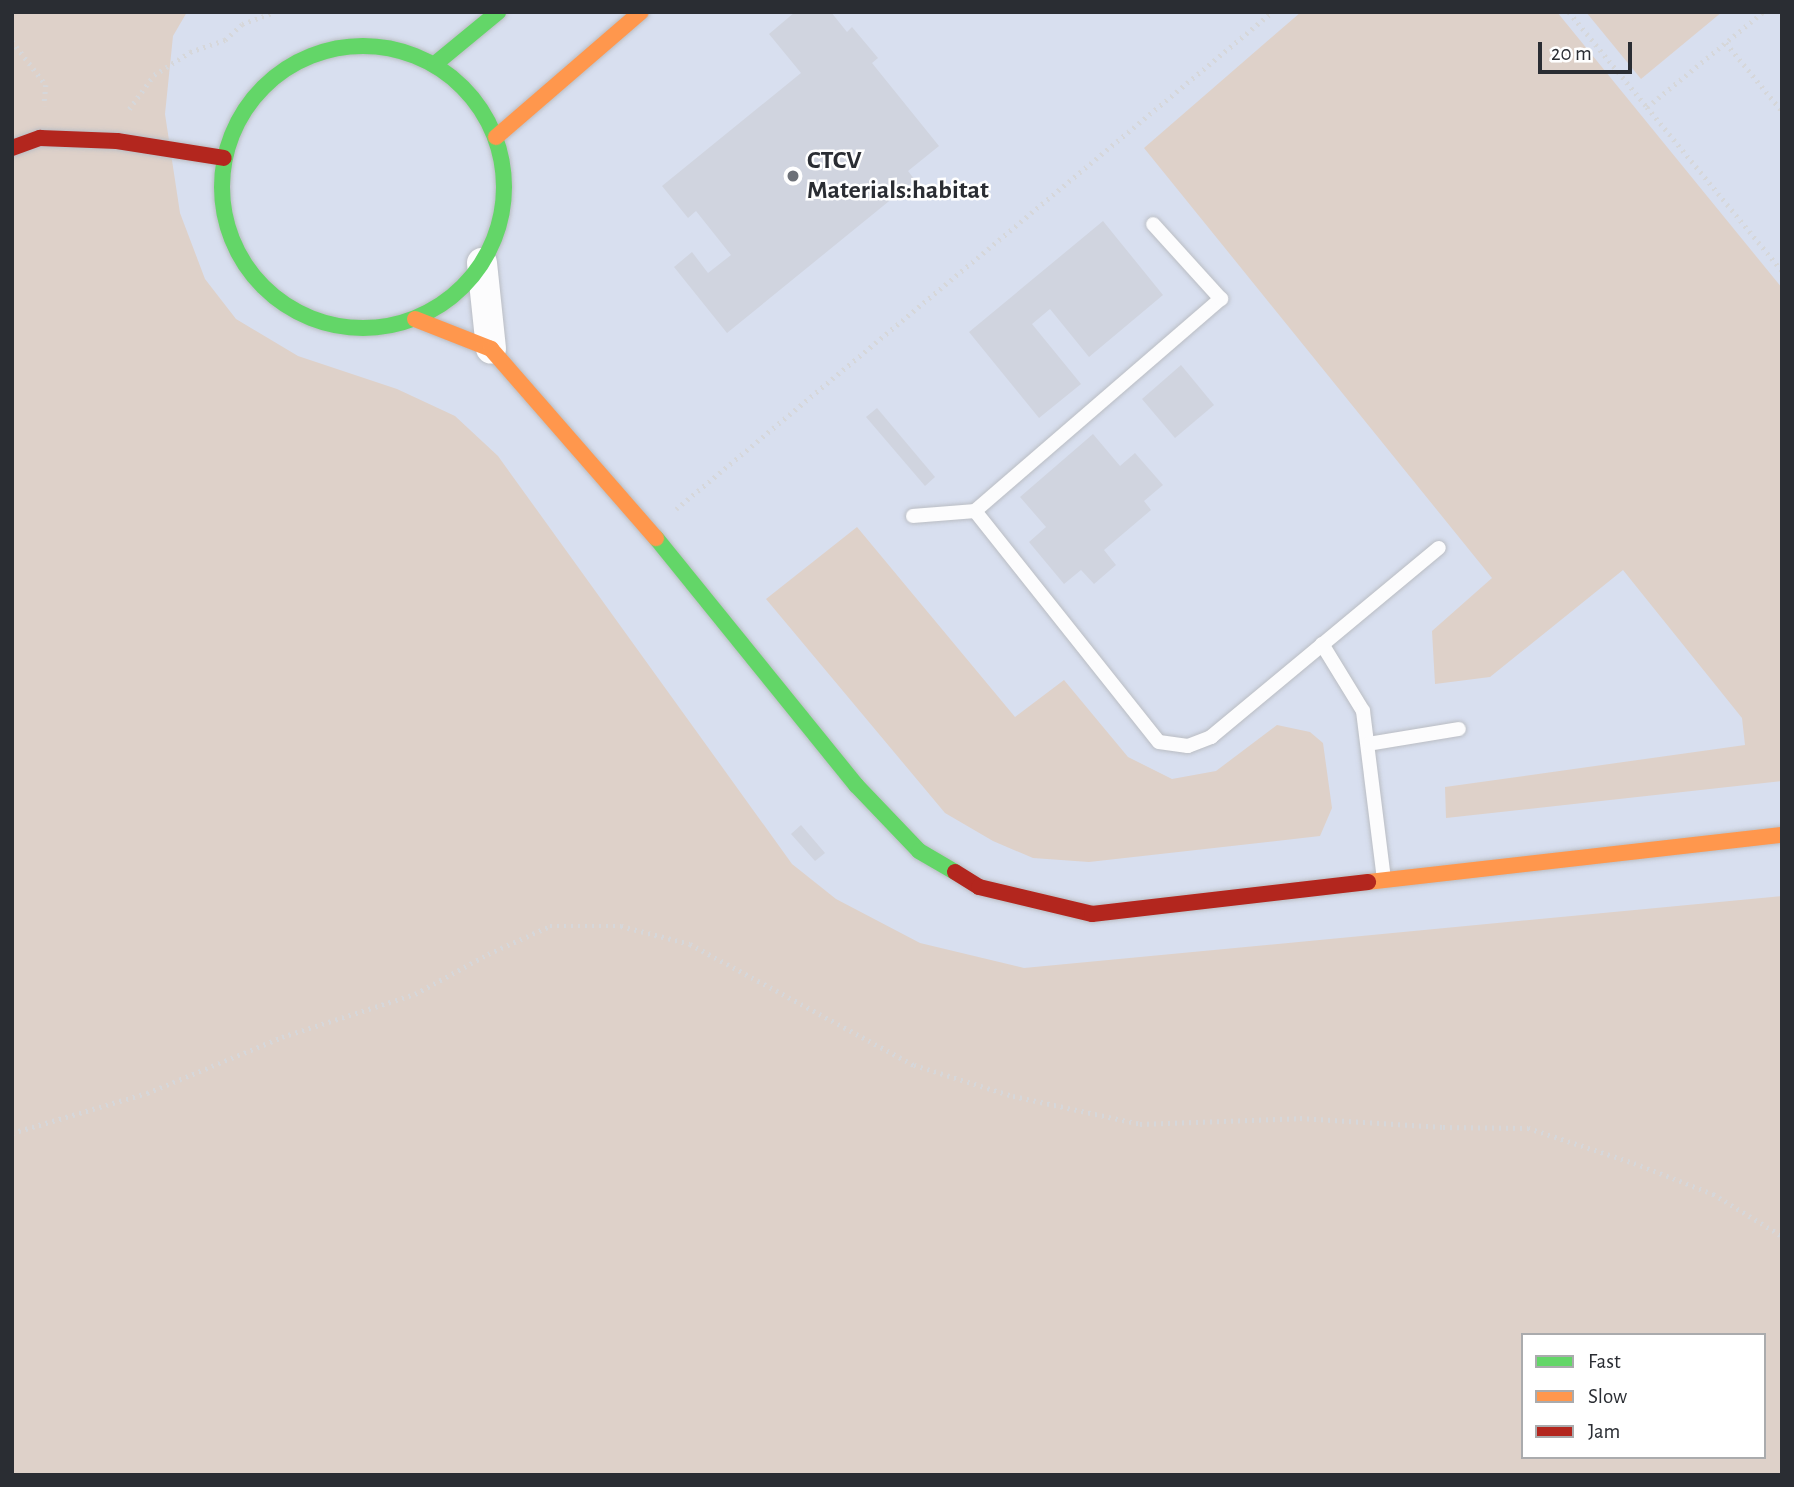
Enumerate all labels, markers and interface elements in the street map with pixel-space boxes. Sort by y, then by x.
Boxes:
scale bar [1542,28,1636,72]
text: 20 m [1551,43,1592,64]
place label: CTCV Materials:habitat [807,145,989,206]
marker: CTCV Materials:habitat [785,168,801,184]
legend [1521,1333,1766,1459]
text: Fast [1588,1351,1621,1372]
text: Slow [1588,1386,1627,1407]
text: Jam [1588,1421,1620,1442]

